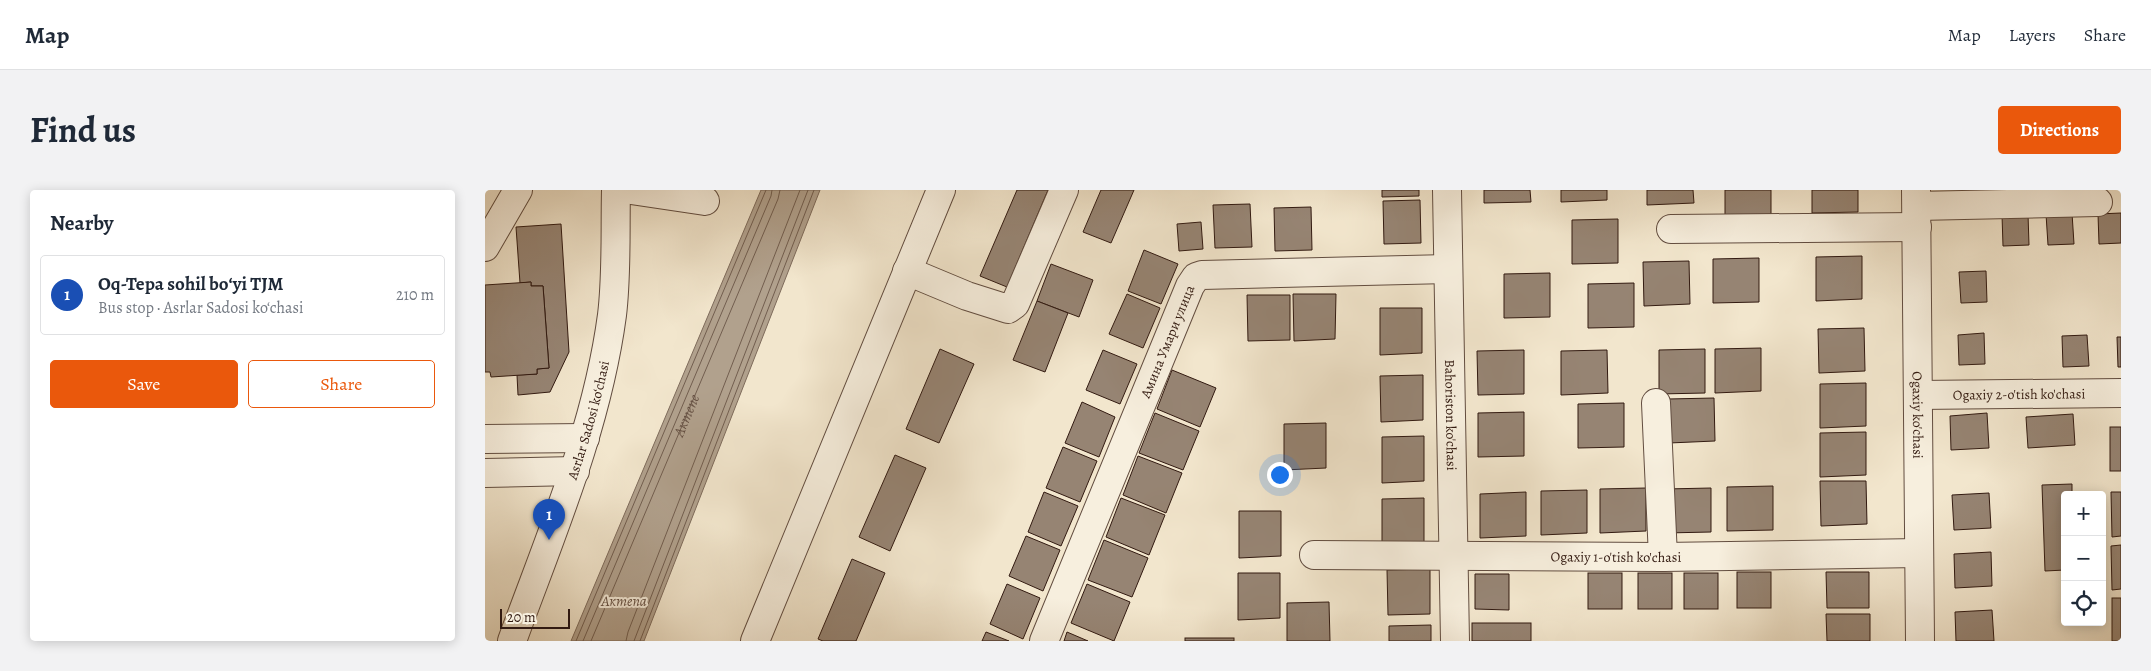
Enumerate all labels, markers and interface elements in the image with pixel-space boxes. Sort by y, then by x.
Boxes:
text: Map [25,19,69,51]
text: Map [1948,23,1981,47]
text: Layers [2009,23,2056,47]
text: Share [2084,23,2126,47]
text: Find us [30,106,136,154]
button: Directions [1998,106,2121,154]
text: Nearby [50,209,113,237]
text: Oq-Tepa sohil boʻyi TJM [98,271,283,297]
street label: Амина Умари улица [1136,282,1200,402]
text: 1 [64,284,70,306]
text: 210 m [396,284,434,306]
text: Bus stop · Asrlar Sadosi ko‘chasi [98,297,303,319]
street label: Asrlar Sadosi ko‘chasi [563,359,614,483]
street label: Bahoriston ko'chasi [1440,359,1461,471]
button: Save [50,360,238,408]
button: Share [248,360,435,408]
street label: Ogaxiy ko'chasi [1908,371,1927,459]
street label: Ogaxiy 2-o'tish ko'chasi [1953,384,2085,405]
water label: Актепе [668,391,704,440]
your location [1267,462,1293,488]
map controls [2061,491,2106,626]
button: + [2061,491,2106,536]
pin: 1 [533,499,565,540]
button: − [2061,536,2106,581]
street label: Ogaxiy 1-o'tish ko'chasi [1551,547,1682,567]
button: locate [2061,581,2106,626]
water label: Актепа [600,591,647,611]
scale bar [500,606,570,629]
text: 20 m [507,608,536,627]

